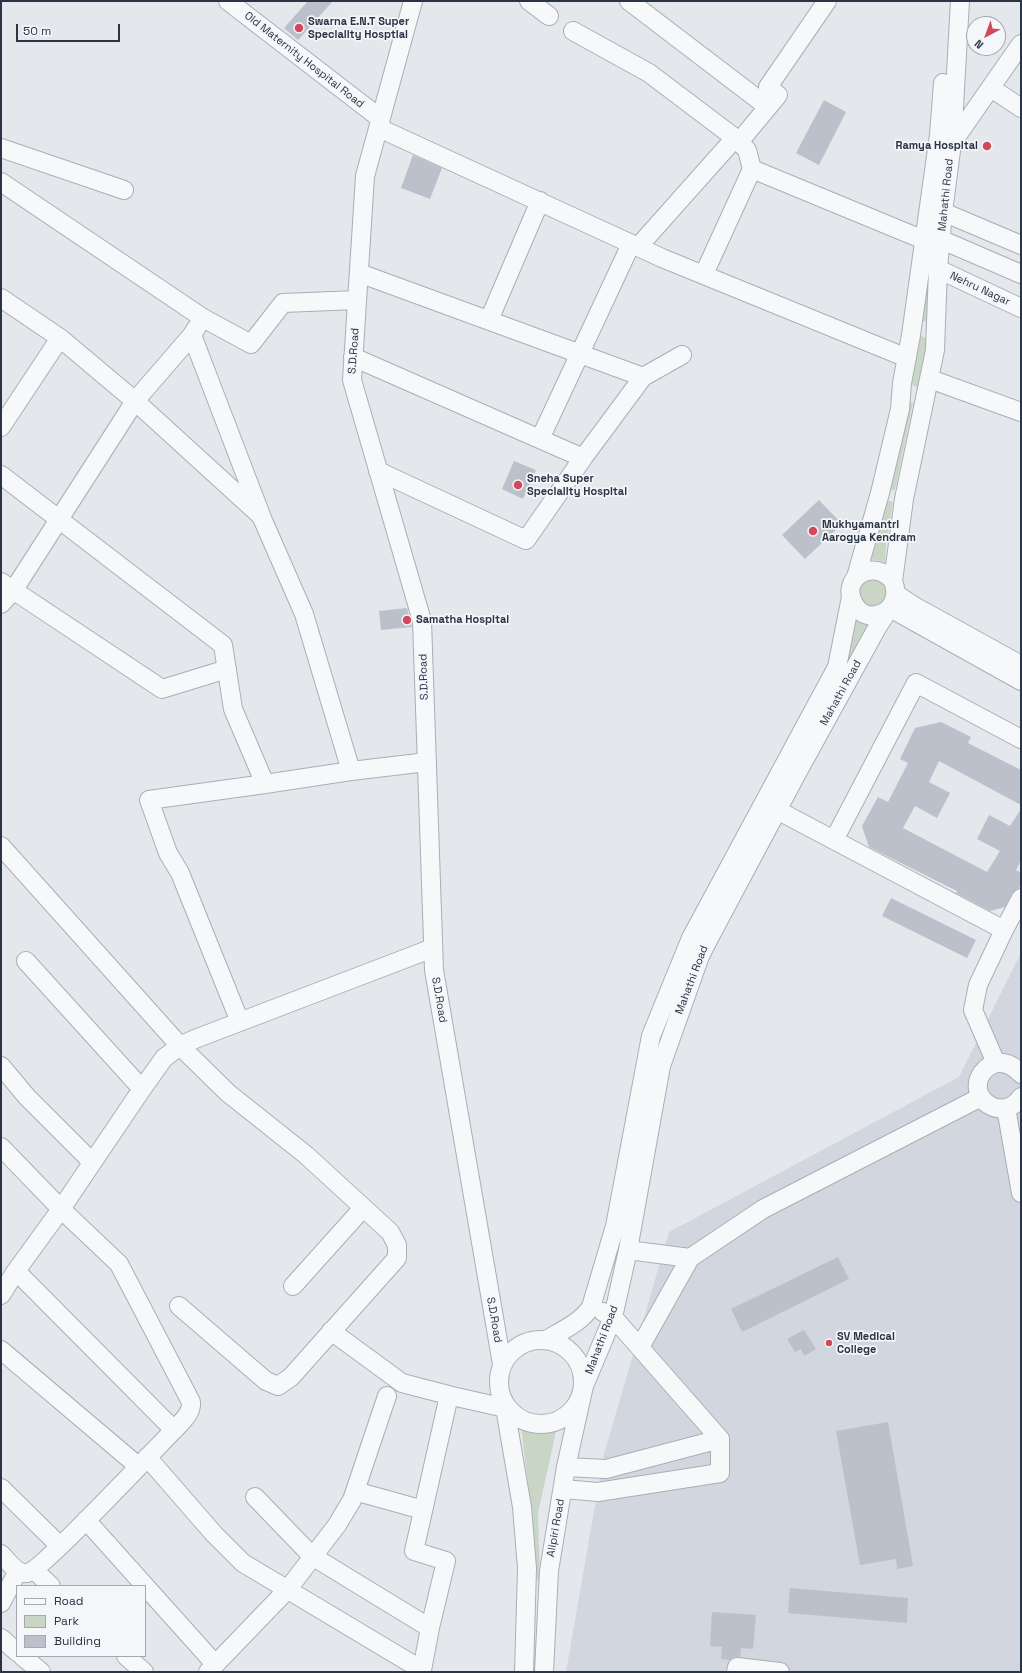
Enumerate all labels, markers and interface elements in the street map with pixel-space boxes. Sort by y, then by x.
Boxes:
street label: Old Maternity Hospital Road [241,9,367,111]
place label: Swarna E.N.T Super Speciality Hosptial [308,15,409,41]
scale bar [18,16,122,42]
north arrow [966,16,1006,56]
marker: Swarna E.N.T Super Speciality Hosptial [293,22,305,34]
text: 50 m [23,23,51,39]
text: N [971,37,986,52]
place label: Ramya Hospital [896,139,978,153]
marker: Ramya Hospital [981,140,993,152]
street label: Mahathi Road [936,158,956,232]
street label: Nehru Nagar [948,269,1012,309]
street label: S.D.Road [346,327,362,375]
place label: Sneha Super Speciality Hospital [527,472,627,498]
marker: Sneha Super Speciality Hospital [512,479,524,491]
place label: Mukhyamantri Aarogya Kendram [822,518,916,544]
marker: Mukhyamantri Aarogya Kendram [807,525,819,537]
place label: Samatha Hospital [416,613,509,627]
marker: Samatha Hospital [401,614,413,626]
street label: S.D.Road [417,654,431,700]
street label: Mahathi Road [818,658,864,728]
street label: Mahathi Road [673,944,711,1016]
street label: S.D.Road [428,976,450,1024]
street label: S.D.Road [483,1296,505,1344]
street label: Mahathi Road [583,1304,621,1376]
place label: SV Medical College [837,1330,895,1356]
marker: SV Medical College [824,1338,834,1348]
street label: Alipiri Road [544,1498,568,1558]
legend [16,1585,146,1657]
text: Road [54,1593,83,1609]
text: Park [54,1613,79,1629]
text: Building [54,1633,101,1649]

